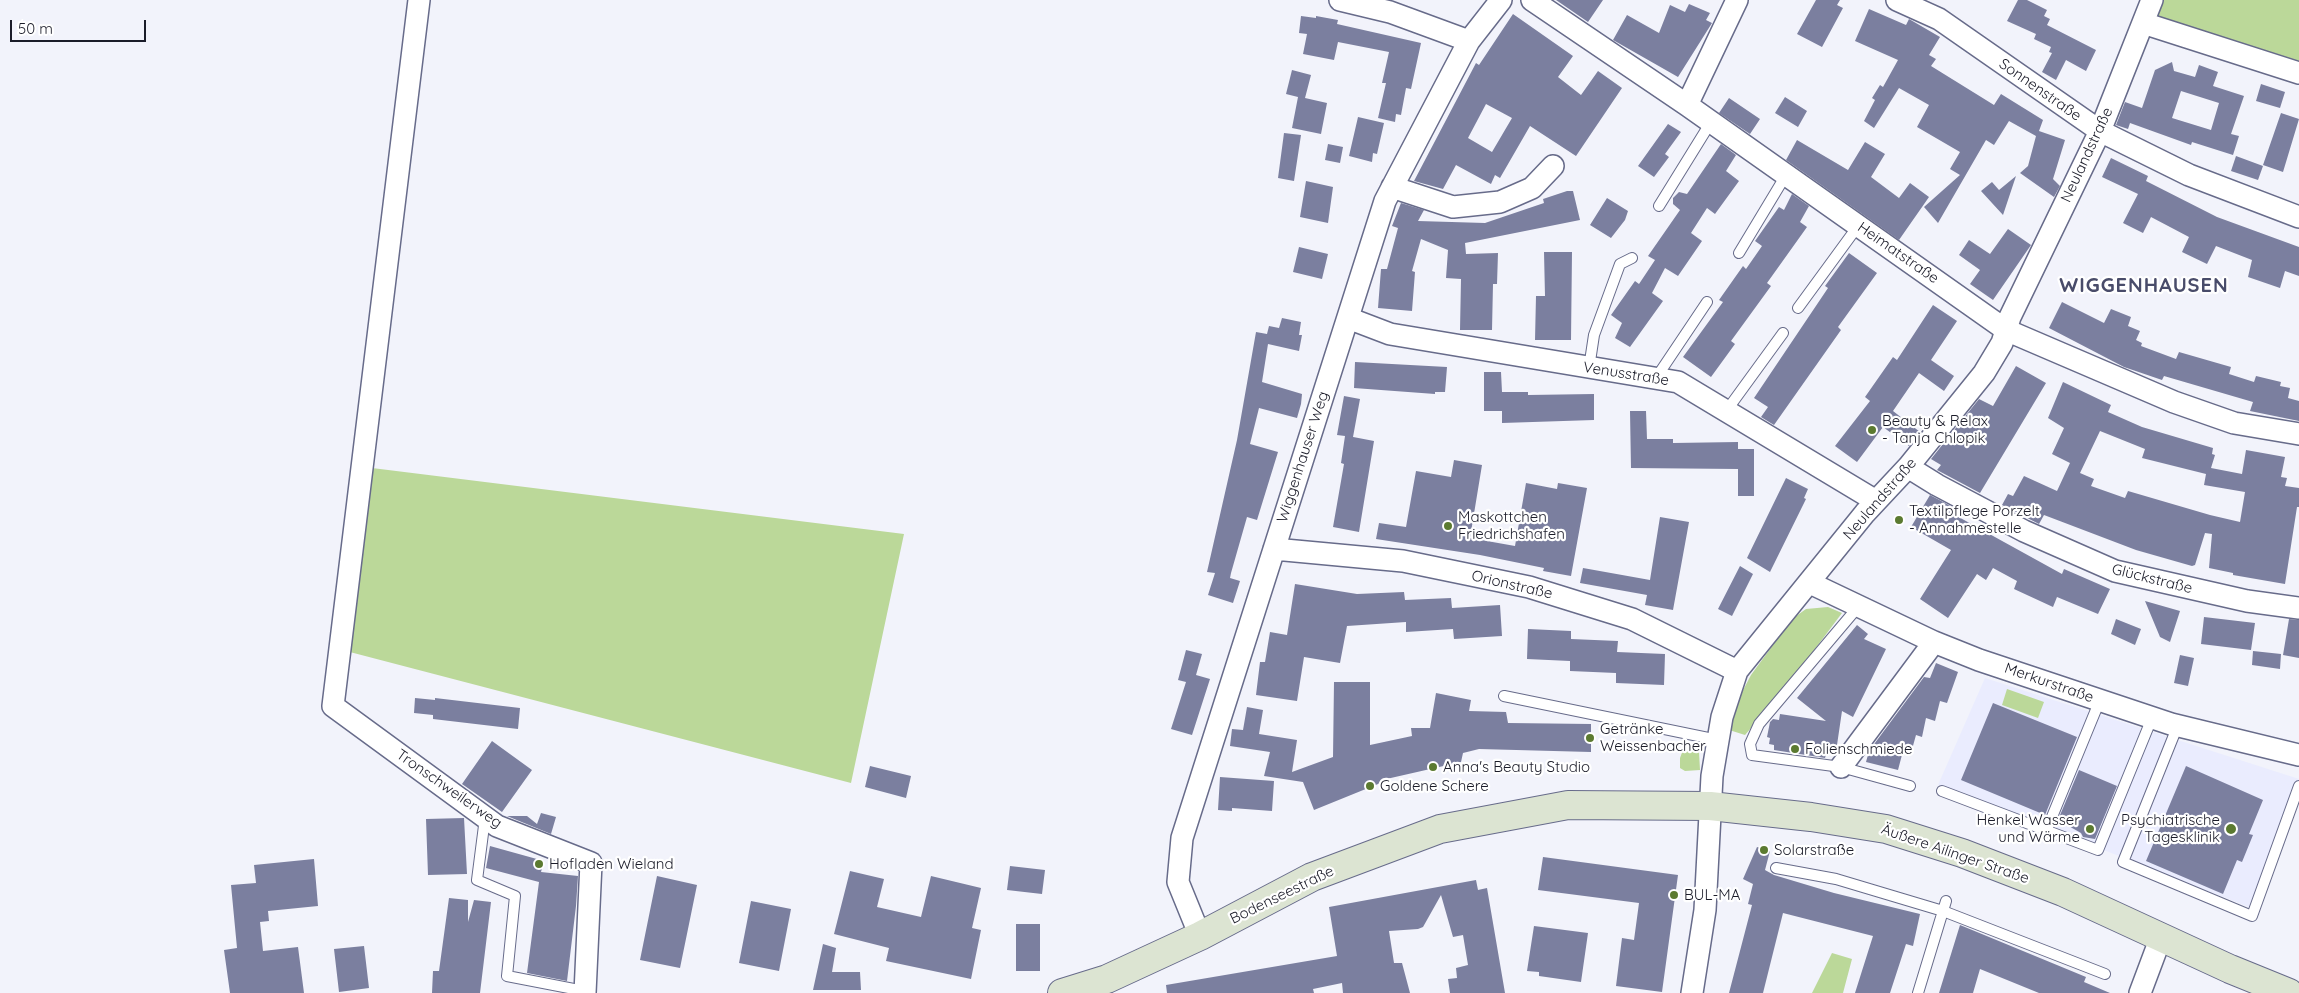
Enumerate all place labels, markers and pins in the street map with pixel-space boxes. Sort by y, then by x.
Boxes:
place label: Beauty & Relax - Tanja Chlopik [1882,412,1988,447]
marker: Beauty & Relax - Tanja Chlopik [1866,424,1878,436]
place label: Textilpflege Porzelt - Annahmestelle [1909,502,2040,537]
place label: Maskottchen Friedrichshafen [1458,508,1565,543]
marker: Textilpflege Porzelt - Annahmestelle [1893,514,1905,526]
marker: Maskottchen Friedrichshafen [1442,520,1454,532]
place label: Getränke Weissenbacher [1600,720,1706,755]
marker: Getränke Weissenbacher [1584,732,1596,744]
place label: Folienschmiede [1805,740,1912,758]
marker: Folienschmiede [1789,743,1801,755]
place label: Anna's Beauty Studio [1443,758,1590,776]
marker: Anna's Beauty Studio [1427,761,1439,773]
place label: Goldene Schere [1380,777,1489,795]
marker: Goldene Schere [1364,780,1376,792]
place label: Henkel Wasser und Wärme [1977,811,2080,846]
place label: Psychiatrische Tagesklinik [2121,811,2220,846]
marker: Psychiatrische Tagesklinik [2224,822,2238,836]
marker: Henkel Wasser und Wärme [2084,823,2096,835]
place label: Solarstraße [1774,841,1854,859]
marker: Solarstraße [1758,844,1770,856]
place label: Hofladen Wieland [549,855,674,873]
marker: Hofladen Wieland [533,858,545,870]
place label: BUL-MA [1684,886,1740,904]
marker: BUL-MA [1668,889,1680,901]

